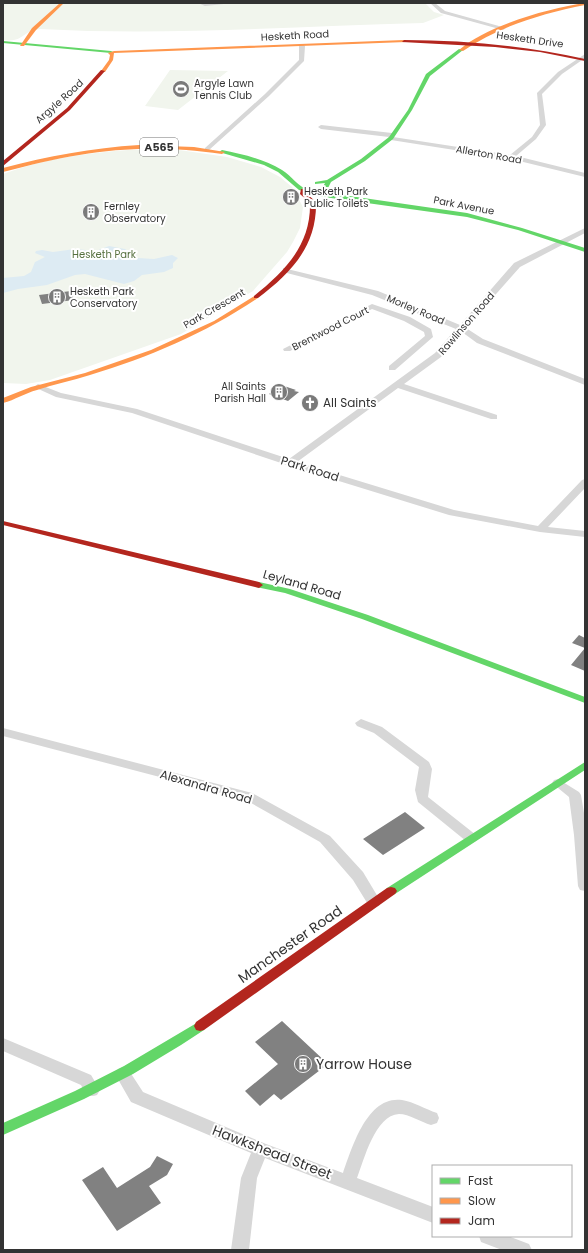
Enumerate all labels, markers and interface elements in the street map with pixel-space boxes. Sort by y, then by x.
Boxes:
street label: Hesketh Road [260,26,330,45]
street label: Hesketh Drive [495,27,564,52]
street label: Argyle Road [32,76,87,127]
place label: Argyle Lawn Tennis Club [194,76,254,103]
sports icon: Argyle Lawn Tennis Club [171,79,191,99]
road number: A565 [140,138,178,156]
street label: Allerton Road [455,141,523,168]
place label: Hesketh Park Public Toilets [304,184,369,211]
building icon: Hesketh Park Public Toilets [281,187,301,207]
street label: Park Avenue [432,192,496,219]
place label: Fernley Observatory [104,199,166,226]
building icon: Fernley Observatory [81,202,101,222]
park label: Hesketh Park [72,247,137,262]
place label: Hesketh Park Conservatory [70,284,138,311]
street label: Park Crescent [181,284,248,332]
building icon: Hesketh Park Conservatory [47,287,67,307]
street label: Rawlinson Road [435,289,498,358]
street label: Morley Road [384,291,447,328]
street label: Brentwood Court [289,302,372,354]
place label: All Saints Parish Hall [214,379,266,406]
building icon: All Saints Parish Hall [269,382,289,402]
church icon: All Saints [300,393,320,413]
place label: All Saints [323,394,377,411]
street label: Park Road [279,452,341,485]
street label: Leyland Road [261,565,343,604]
street label: Alexandra Road [158,765,254,808]
street label: Manchester Road [234,901,346,987]
building icon: Yarrow House [293,1054,313,1074]
place label: Yarrow House [316,1054,412,1074]
street label: Hawkshead Street [209,1120,335,1184]
legend [432,1165,572,1237]
text: Fast [468,1172,493,1189]
text: Slow [468,1192,496,1209]
text: Jam [468,1212,495,1229]

